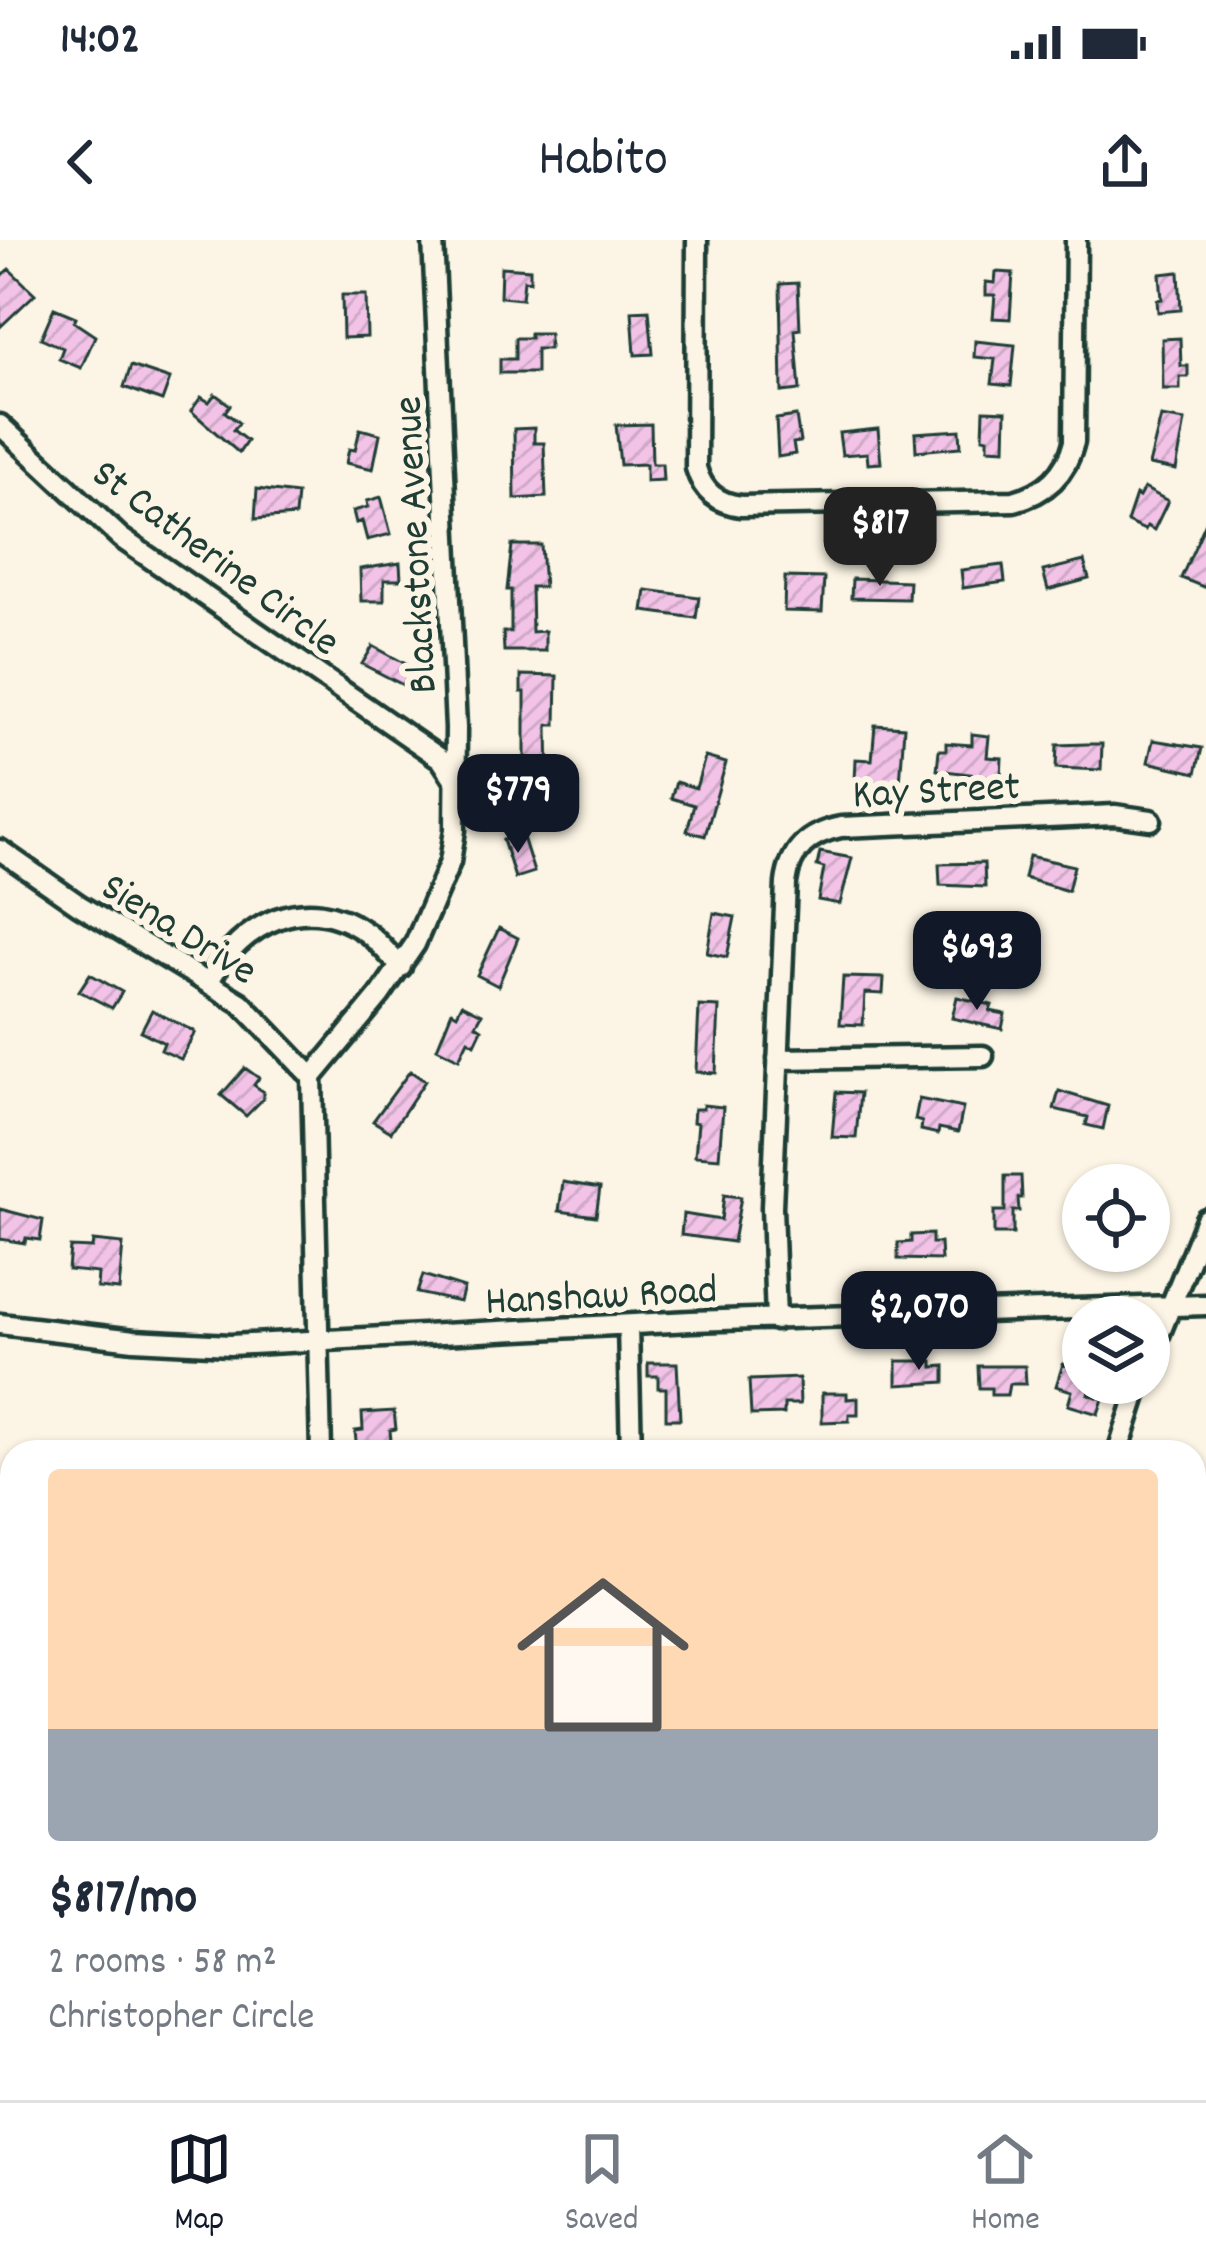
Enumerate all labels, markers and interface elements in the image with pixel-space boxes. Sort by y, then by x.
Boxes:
text: 14:02 [60,10,140,74]
text: Habito [538,124,668,201]
icon: back [48,129,114,195]
icon: share [1092,129,1158,195]
street label: Blackstone Avenue [381,394,457,695]
street label: St Catherine Circle [77,447,351,674]
pin: $817 [809,487,951,589]
text: $817 [851,498,909,553]
pin: $779 [447,754,589,856]
street label: Kay Street [851,760,1022,828]
text: $779 [484,765,552,820]
street label: Siena Drive [87,860,267,1004]
pin: $693 [906,911,1048,1013]
text: $693 [940,922,1014,977]
map controls [1062,1164,1170,1404]
button: locate [1062,1164,1170,1272]
street label: Hanshaw Road [484,1263,719,1335]
pin: $2,070 [821,1271,1017,1373]
text: $2,070 [868,1282,970,1337]
button: layers [1062,1296,1170,1404]
icon: home [495,1547,711,1763]
text: $817/mo [48,1865,197,1937]
text: 2 rooms · 58 m² [48,1937,277,1992]
text: Christopher Circle [48,1992,314,2047]
tab: Map [166,2126,232,2245]
tab: Saved [565,2126,639,2245]
tab: Home [971,2126,1040,2245]

